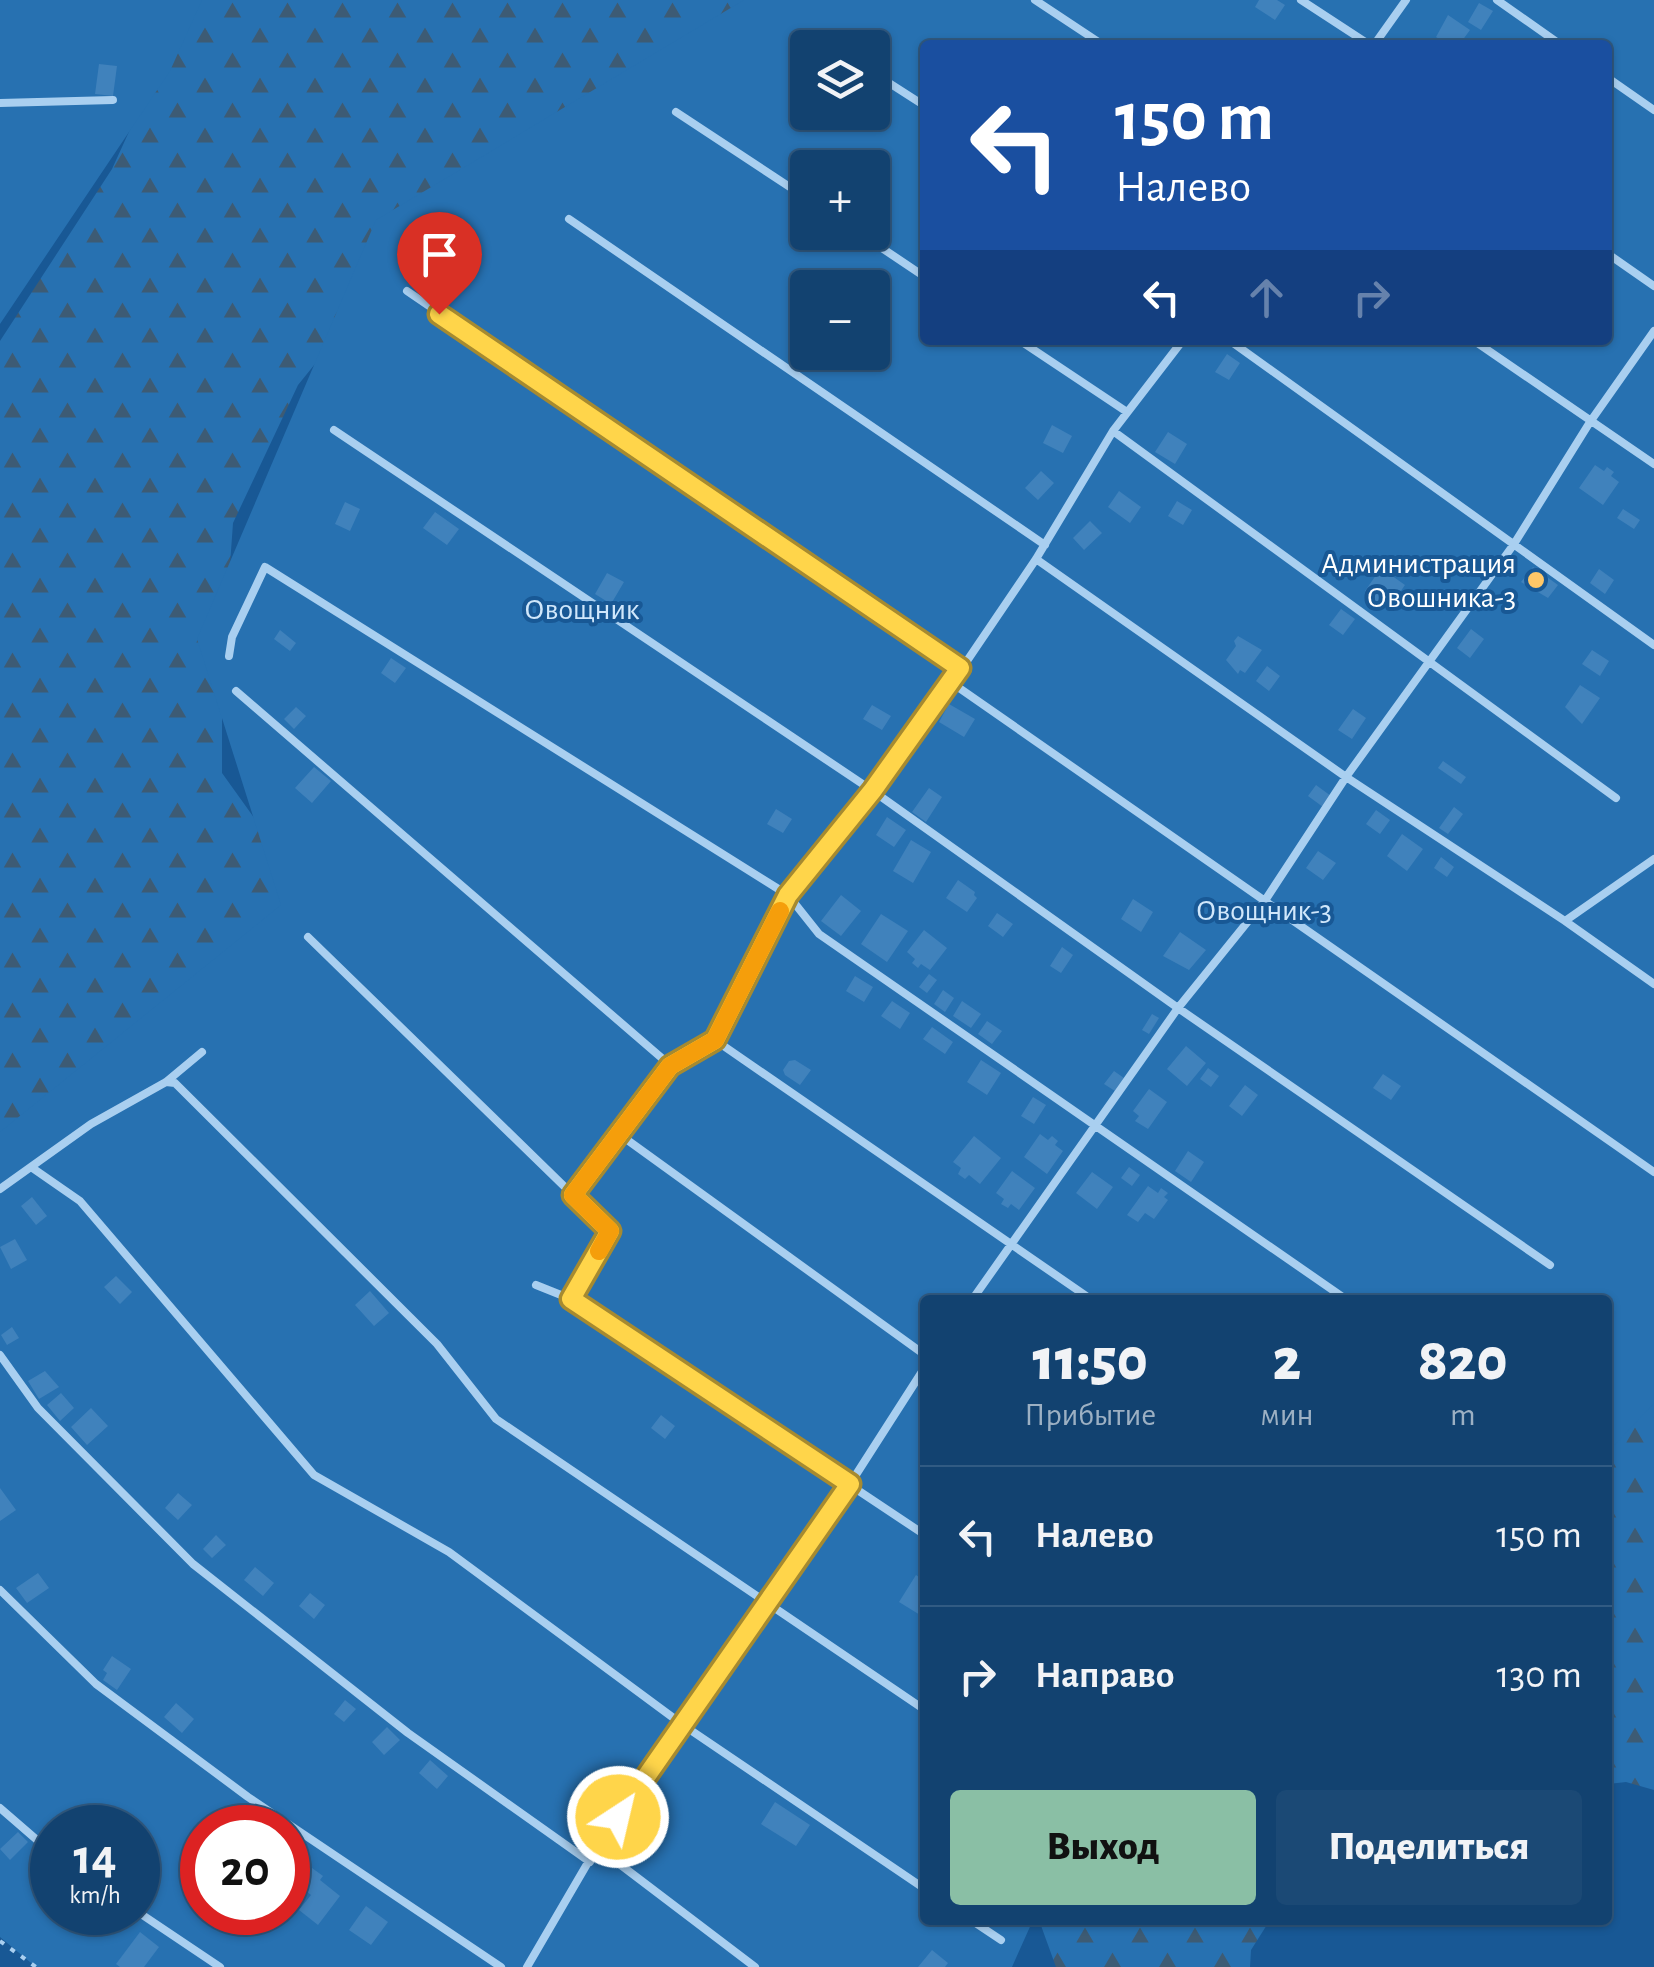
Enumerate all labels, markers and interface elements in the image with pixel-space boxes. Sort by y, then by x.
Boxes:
map controls [790,30,890,370]
button: layers [790,30,890,130]
icon: left [950,80,1080,210]
text: 150 m [1115,83,1274,153]
button: + [790,150,890,250]
text: Налево [1115,165,1251,210]
pin [397,212,482,315]
icon: arrive [412,227,467,282]
button: − [790,270,890,370]
icon: left [1134,270,1189,325]
icon: ahead [1239,270,1294,325]
icon: right [1344,270,1399,325]
place label: Администрация Овошника-3 [1321,549,1516,613]
marker: Администрация Овошника-3 [1525,569,1547,591]
park label: Овощник [524,595,640,625]
park label: Овощник-3 [1196,896,1332,926]
text: 11:50 [1033,1331,1148,1391]
text: 2 [1273,1331,1301,1391]
text: 820 [1418,1331,1508,1391]
text: Прибытие [1024,1399,1156,1431]
text: мин [1260,1399,1314,1431]
text: m [1450,1399,1476,1431]
icon: left [950,1509,1005,1564]
text: Налево [1035,1517,1154,1555]
text: 150 m [1496,1517,1582,1555]
icon: right [950,1649,1005,1704]
text: Направо [1035,1657,1174,1695]
text: 130 m [1497,1657,1582,1695]
position arrow [566,1765,670,1869]
button: Выход [950,1790,1256,1905]
button: Поделиться [1276,1790,1582,1905]
speed limit sign: 20 [180,1805,310,1935]
text: 14 [73,1833,117,1883]
text: km/h [69,1883,121,1908]

